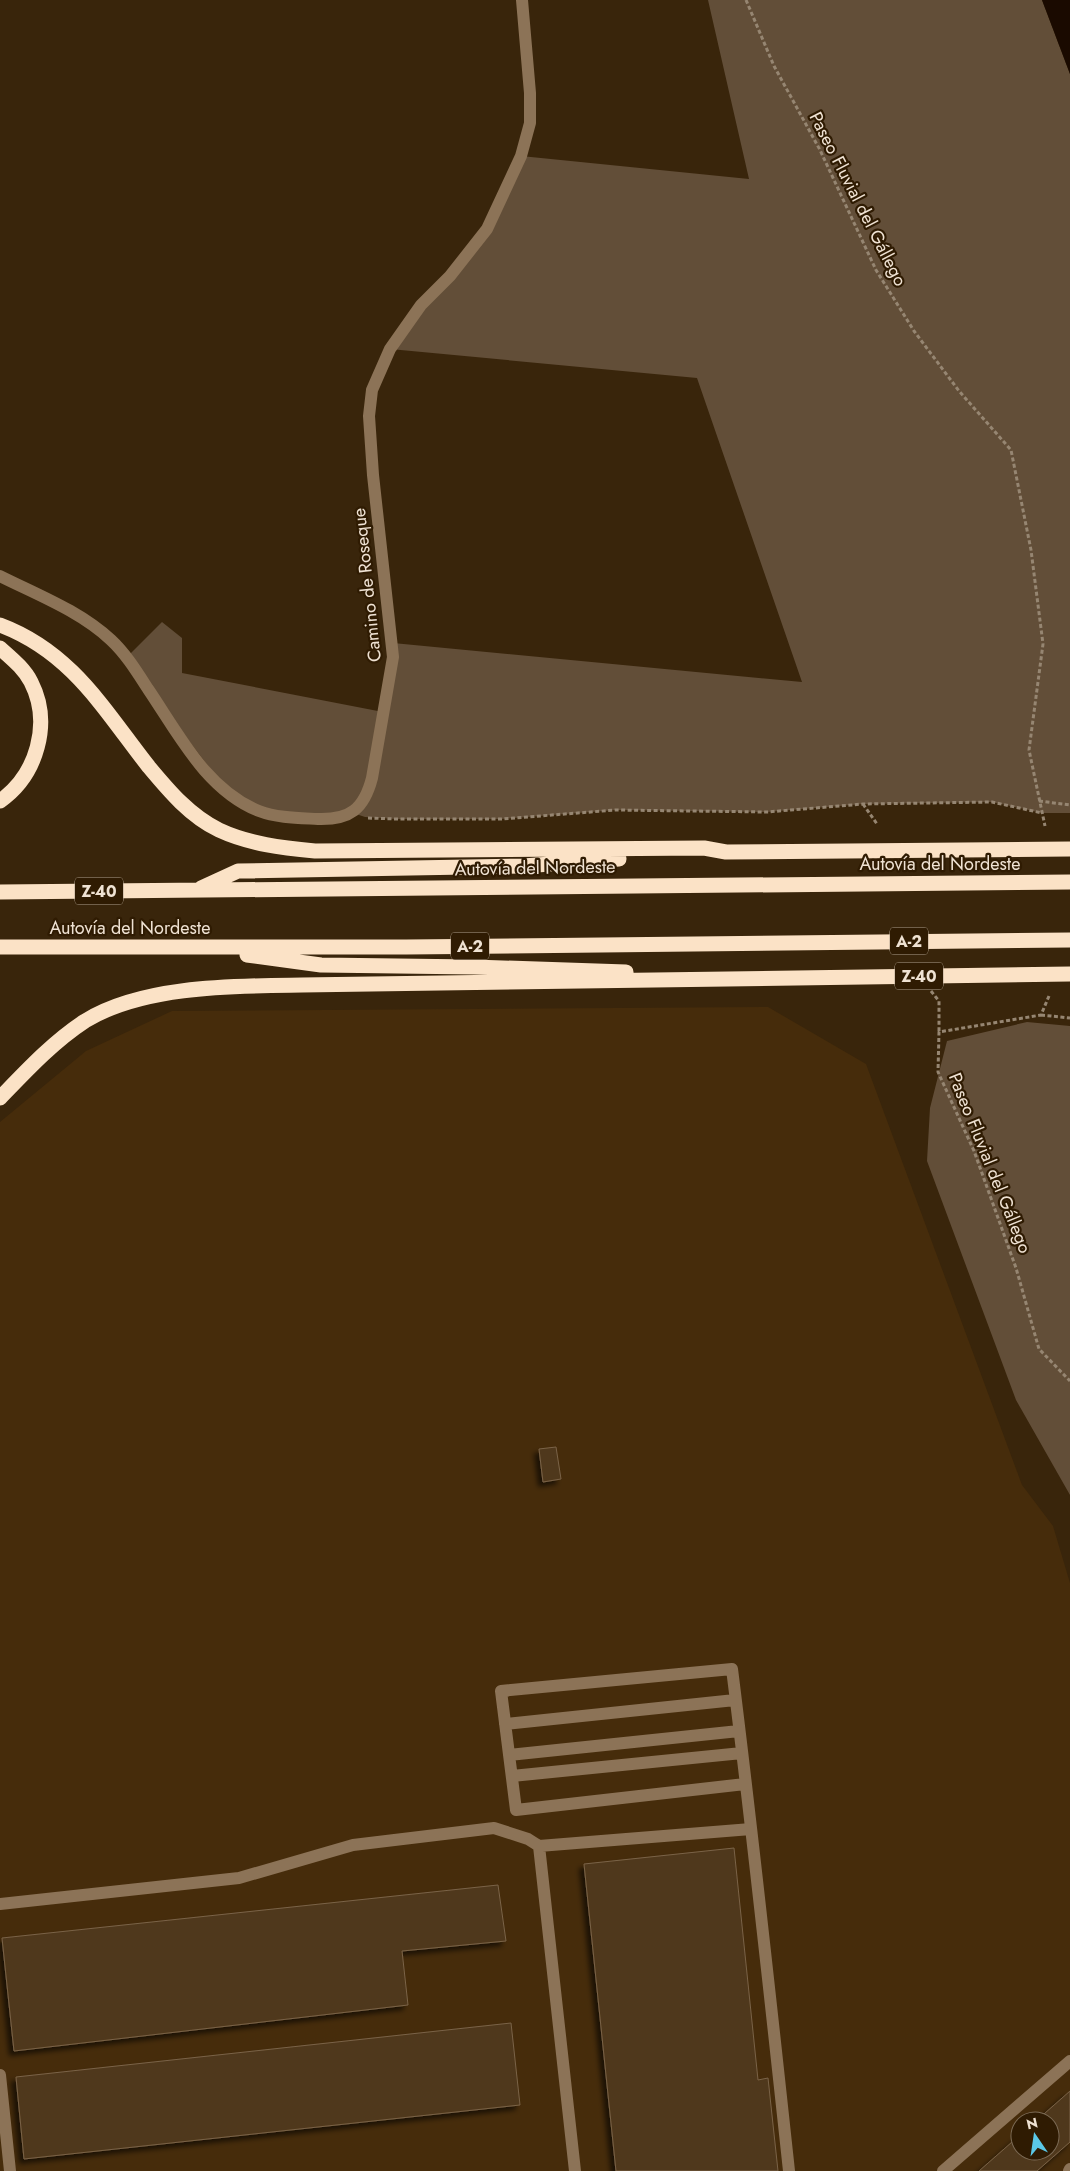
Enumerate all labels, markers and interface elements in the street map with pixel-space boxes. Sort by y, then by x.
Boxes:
street label: Paseo Fluvial del Gállego [803,107,913,291]
street label: Camino de Roseque [346,507,388,663]
street label: Autovía del Nordeste [860,851,1020,877]
street label: Autovía del Nordeste [454,854,616,882]
road number: Z-40 [75,878,123,904]
street label: Autovía del Nordeste [50,915,210,941]
road number: A-2 [890,928,928,954]
road number: A-2 [451,932,489,959]
road number: Z-40 [895,962,943,989]
street label: Paseo Fluvial del Gállego [942,1069,1038,1257]
north arrow [1010,2111,1060,2161]
text: N [1024,2112,1040,2134]

